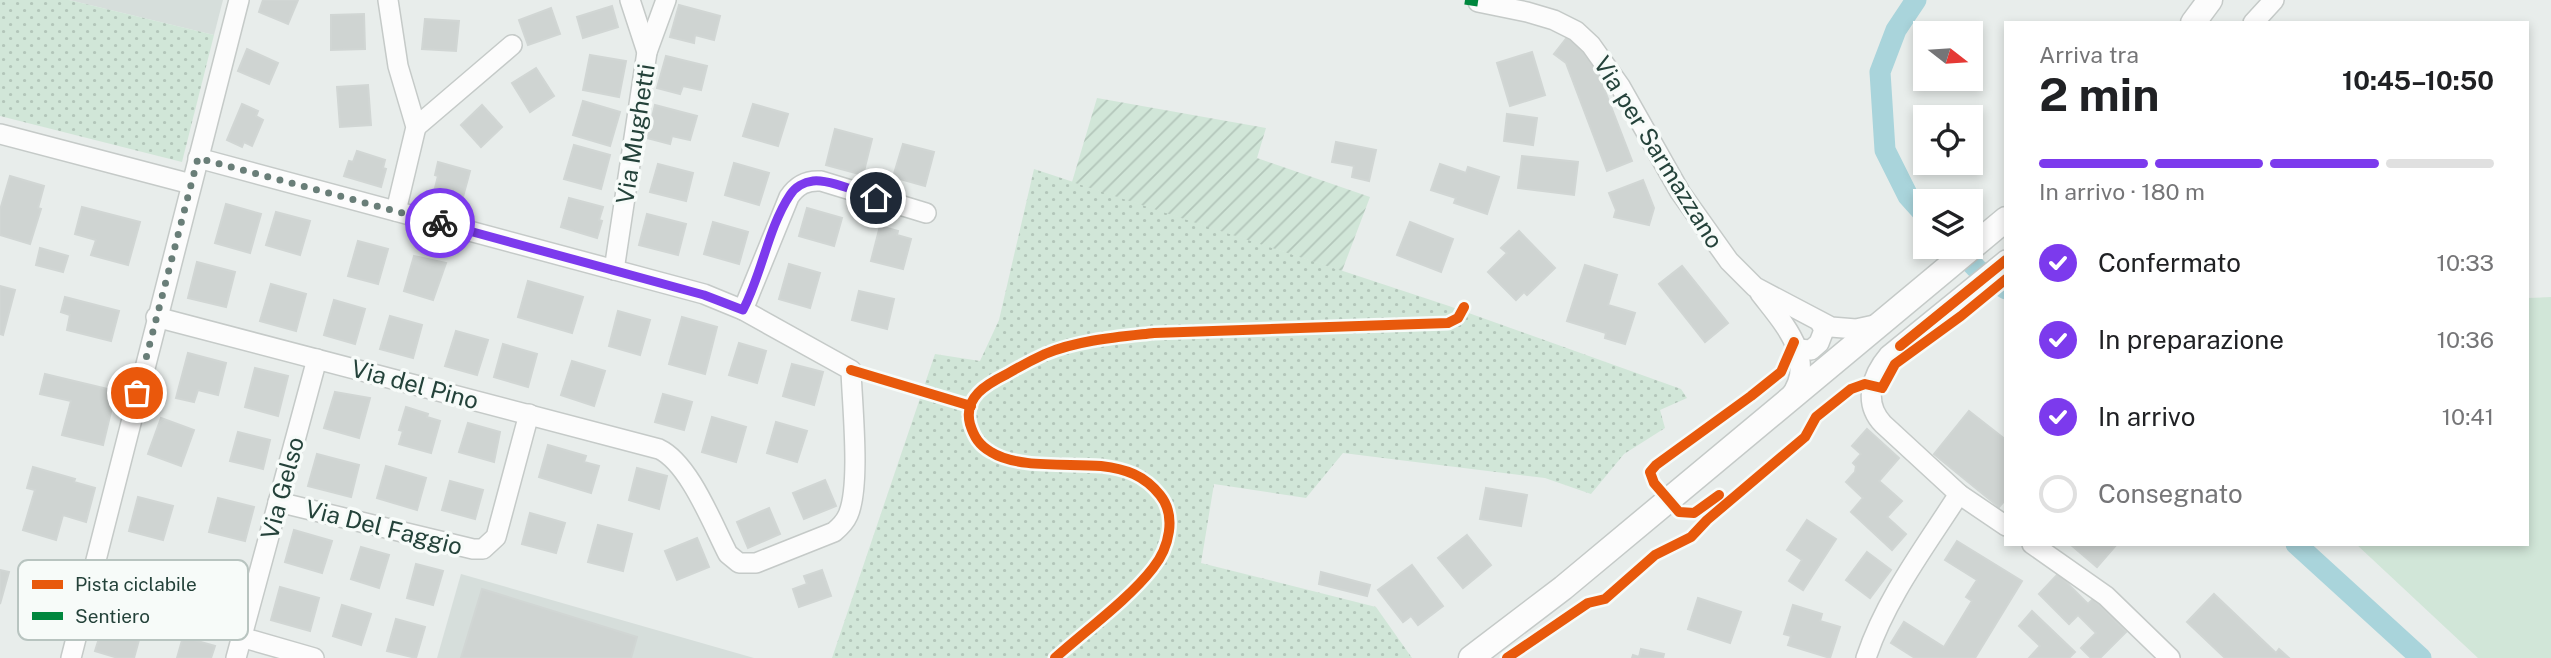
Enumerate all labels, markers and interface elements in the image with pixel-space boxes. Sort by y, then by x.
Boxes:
north arrow [1913,21,1983,91]
map controls [1913,21,1983,259]
text: Arriva tra [2039,41,2139,68]
street label: Via per Sarmazzano [1589,51,1729,253]
street label: Via Mughetti [610,62,660,206]
text: 10:45–10:50 [2342,65,2494,96]
text: 2 min [2039,67,2159,121]
button: locate [1913,105,1983,175]
pin [846,168,906,228]
text: In arrivo · 180 m [2039,178,2205,205]
icon: home [857,179,895,217]
courier [405,188,475,258]
button: layers [1913,189,1983,259]
icon: bike [421,204,459,242]
icon: check [2039,244,2077,282]
text: Confermato [2098,247,2241,278]
text: 10:33 [2437,249,2494,276]
icon: check [2039,321,2077,359]
text: In preparazione [2098,324,2284,355]
text: 10:36 [2437,326,2494,353]
street label: Via del Pino [348,354,482,414]
pin [107,363,167,423]
icon: bag [118,374,156,412]
icon: check [2039,398,2077,436]
text: In arrivo [2098,401,2195,432]
text: 10:41 [2442,403,2494,430]
street label: Via Gelso [255,434,309,542]
text: Consegnato [2098,478,2243,509]
street label: Via Del Faggio [303,494,465,560]
legend [18,560,248,640]
text: Pista ciclabile [75,573,197,595]
text: Sentiero [75,605,150,627]

